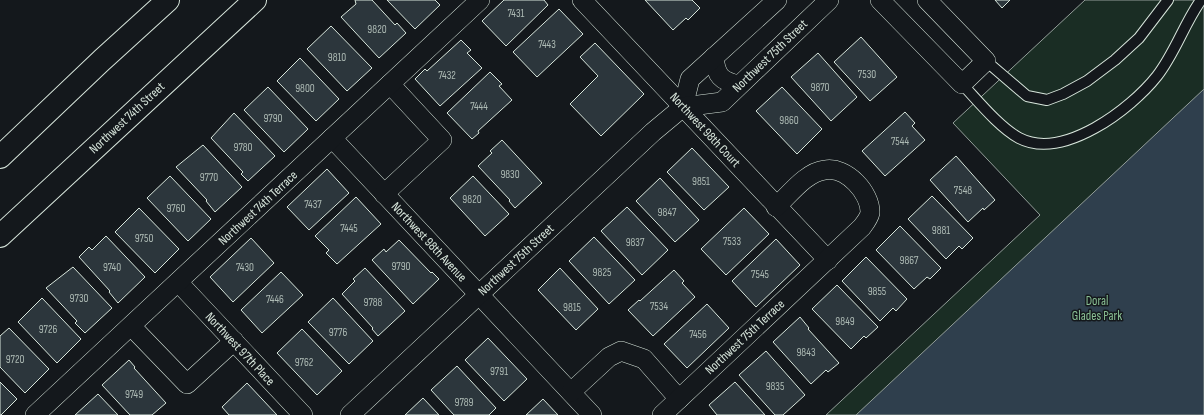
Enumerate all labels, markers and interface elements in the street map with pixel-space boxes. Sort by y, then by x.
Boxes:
house number: 7431 [508,7,525,20]
street label: Northwest 75th Street [729,16,811,96]
house number: 9820 [367,23,387,36]
house number: 7443 [538,38,556,51]
house number: 9810 [328,51,346,64]
house number: 7530 [858,68,876,81]
house number: 7432 [438,69,456,82]
street label: Northwest 74th Street [86,79,168,157]
house number: 9870 [811,81,830,94]
house number: 9800 [295,82,315,95]
street label: Northwest 98th Court [666,89,744,171]
house number: 7444 [470,100,488,113]
house number: 9790 [263,112,283,125]
house number: 9860 [779,114,799,127]
house number: 7544 [891,135,909,148]
house number: 9780 [234,141,253,154]
street label: Northwest 74th Terrace [215,167,301,249]
house number: 9830 [500,168,520,181]
house number: 9770 [200,171,218,184]
house number: 9851 [692,175,710,188]
house number: 7548 [954,184,972,197]
house number: 9820 [462,193,482,206]
house number: 7437 [304,198,322,211]
street label: Northwest 98th Avenue [388,199,470,285]
house number: 9760 [167,202,186,215]
house number: 9847 [658,206,677,219]
street label: Northwest 75th Street [475,221,557,299]
house number: 7445 [340,222,358,235]
house number: 9881 [932,224,950,237]
house number: 9750 [135,232,153,245]
house number: 7533 [723,235,741,248]
house number: 9837 [626,236,645,249]
house number: 9867 [900,254,919,267]
house number: 9790 [391,260,411,273]
house number: 9740 [103,261,121,274]
house number: 7430 [236,261,254,274]
house number: 9825 [593,266,611,279]
house number: 7545 [751,268,769,281]
house number: 9855 [868,285,886,298]
house number: 9730 [70,292,88,305]
house number: 7446 [266,293,284,306]
park label: Doral Glades Park [1072,293,1122,324]
house number: 9788 [364,296,383,309]
street label: Northwest 75th Terrace [702,296,788,378]
house number: 7534 [650,300,668,313]
house number: 9815 [563,301,581,314]
street label: Northwest 97th Place [202,309,278,389]
house number: 9849 [835,315,855,328]
house number: 9726 [39,323,57,336]
house number: 9776 [329,326,347,339]
house number: 7456 [689,328,707,341]
house number: 9843 [796,346,816,359]
house number: 9720 [6,353,24,366]
house number: 9762 [295,356,314,369]
house number: 9791 [490,365,508,378]
house number: 9835 [766,380,784,393]
house number: 9749 [125,388,143,401]
house number: 9789 [455,396,474,409]

